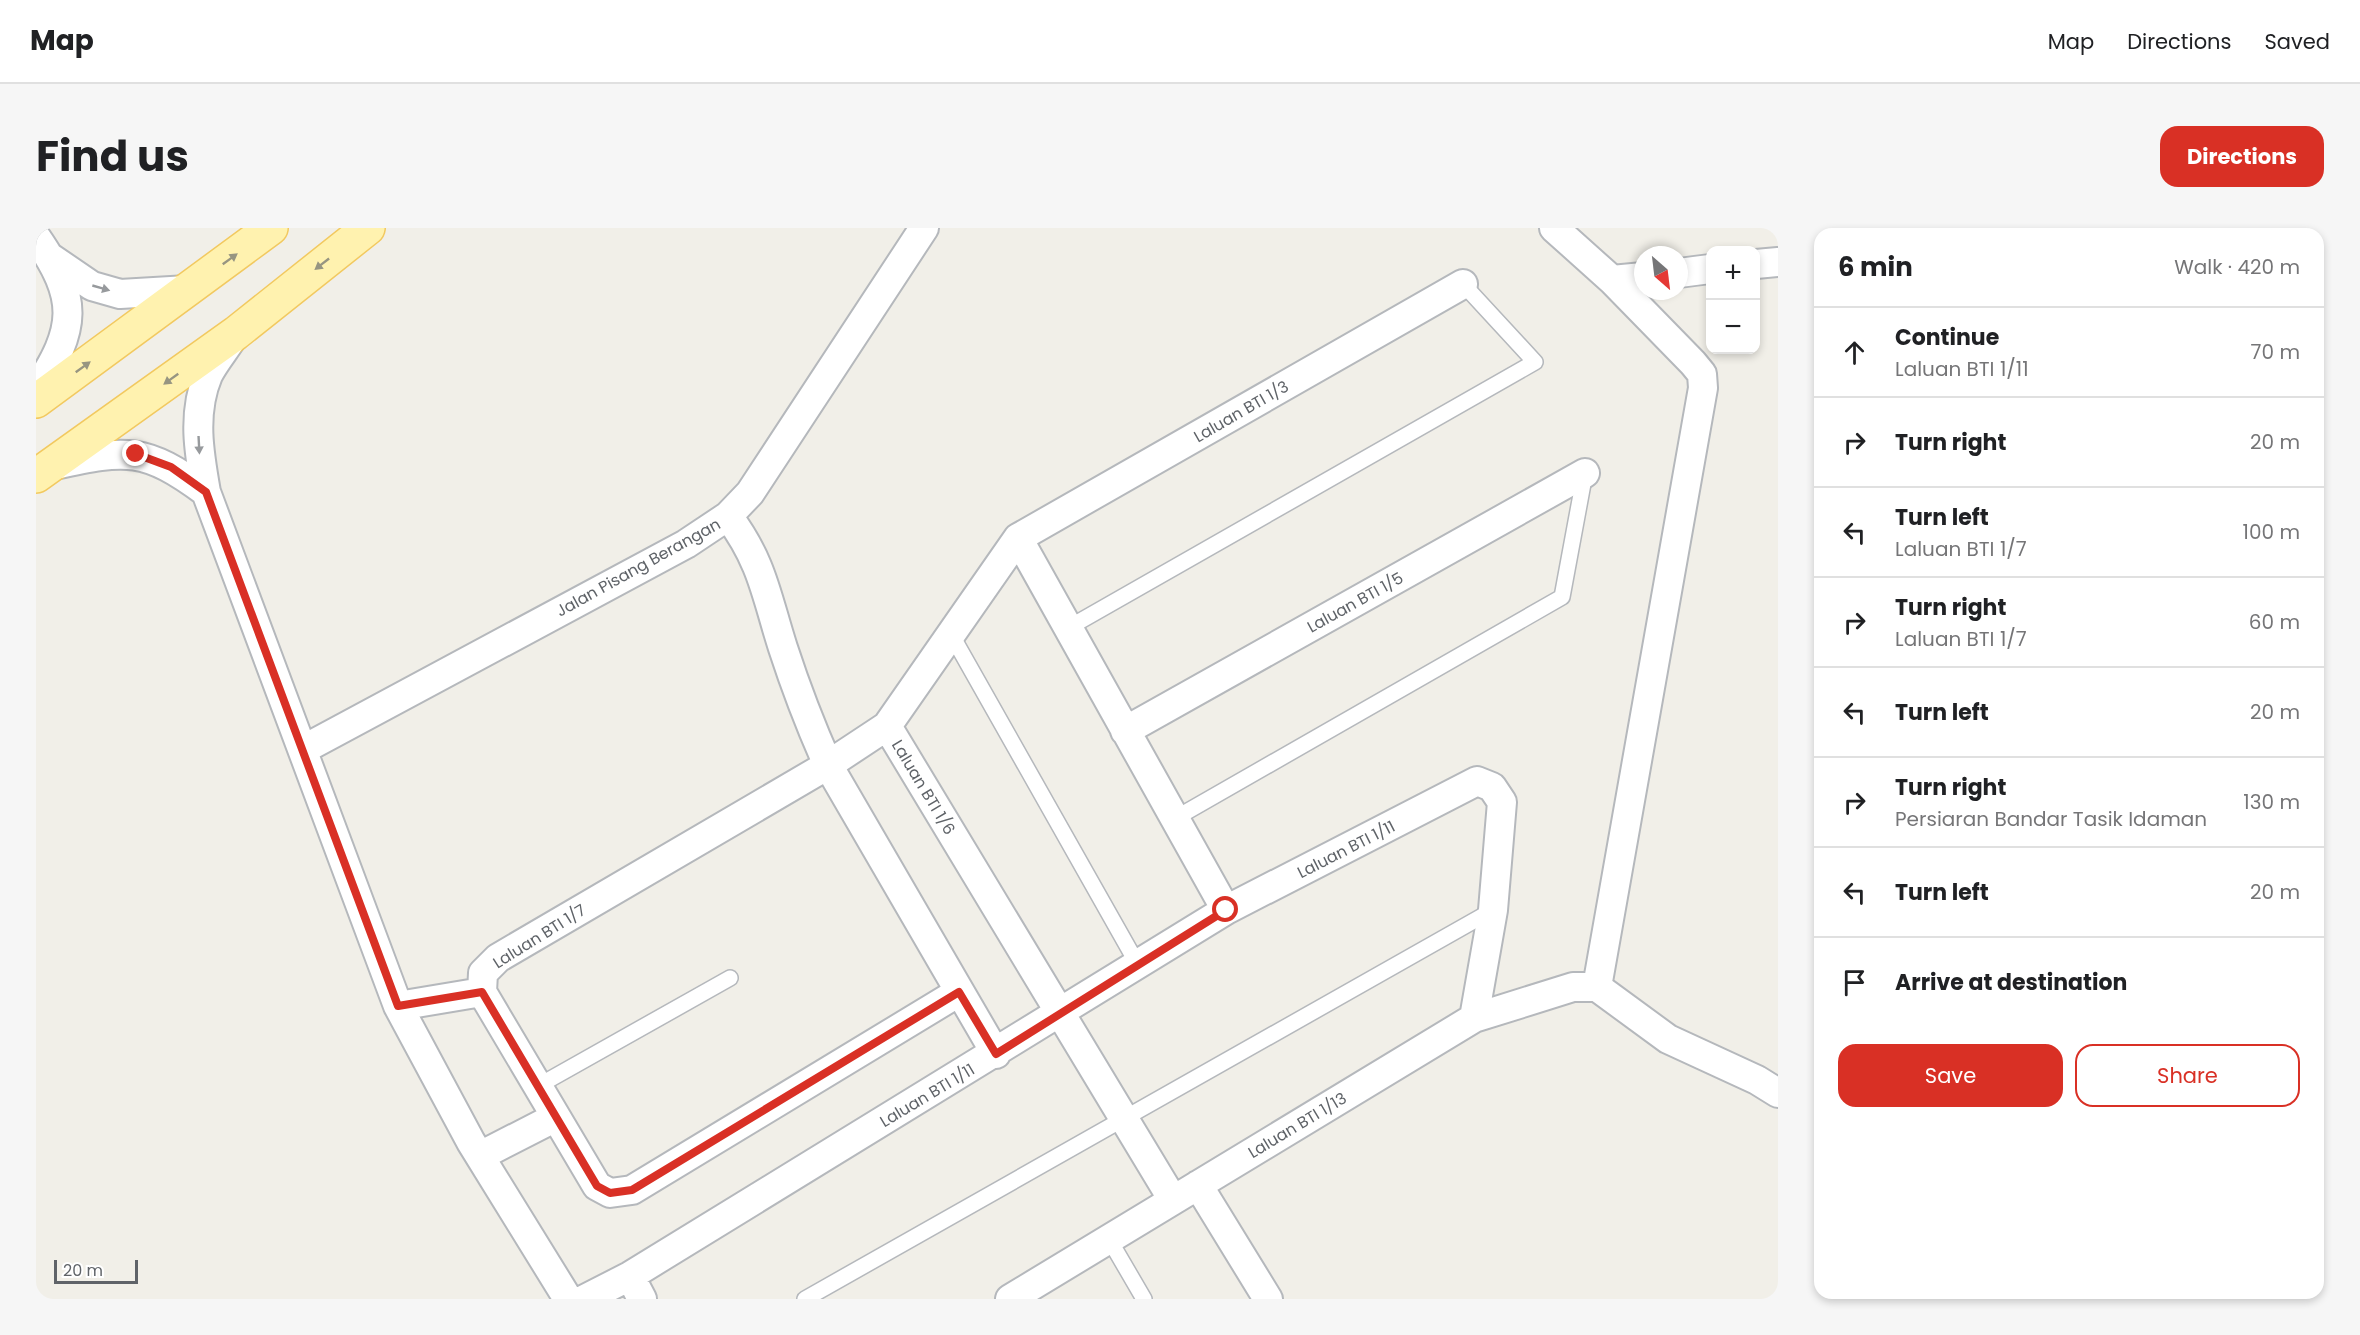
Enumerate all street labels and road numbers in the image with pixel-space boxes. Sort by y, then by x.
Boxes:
street label: Laluan BTI 1/3 [1190,375,1293,448]
street label: Jalan Pisang Berangan [552,513,725,622]
street label: Laluan BTI 1/5 [1303,567,1407,638]
street label: Laluan BTI 1/6 [886,736,961,839]
street label: Laluan BTI 1/11 [1293,815,1399,884]
street label: Laluan BTI 1/7 [488,899,590,974]
street label: Laluan BTI 1/11 [876,1058,979,1133]
street label: Laluan BTI 1/13 [1244,1087,1351,1164]

